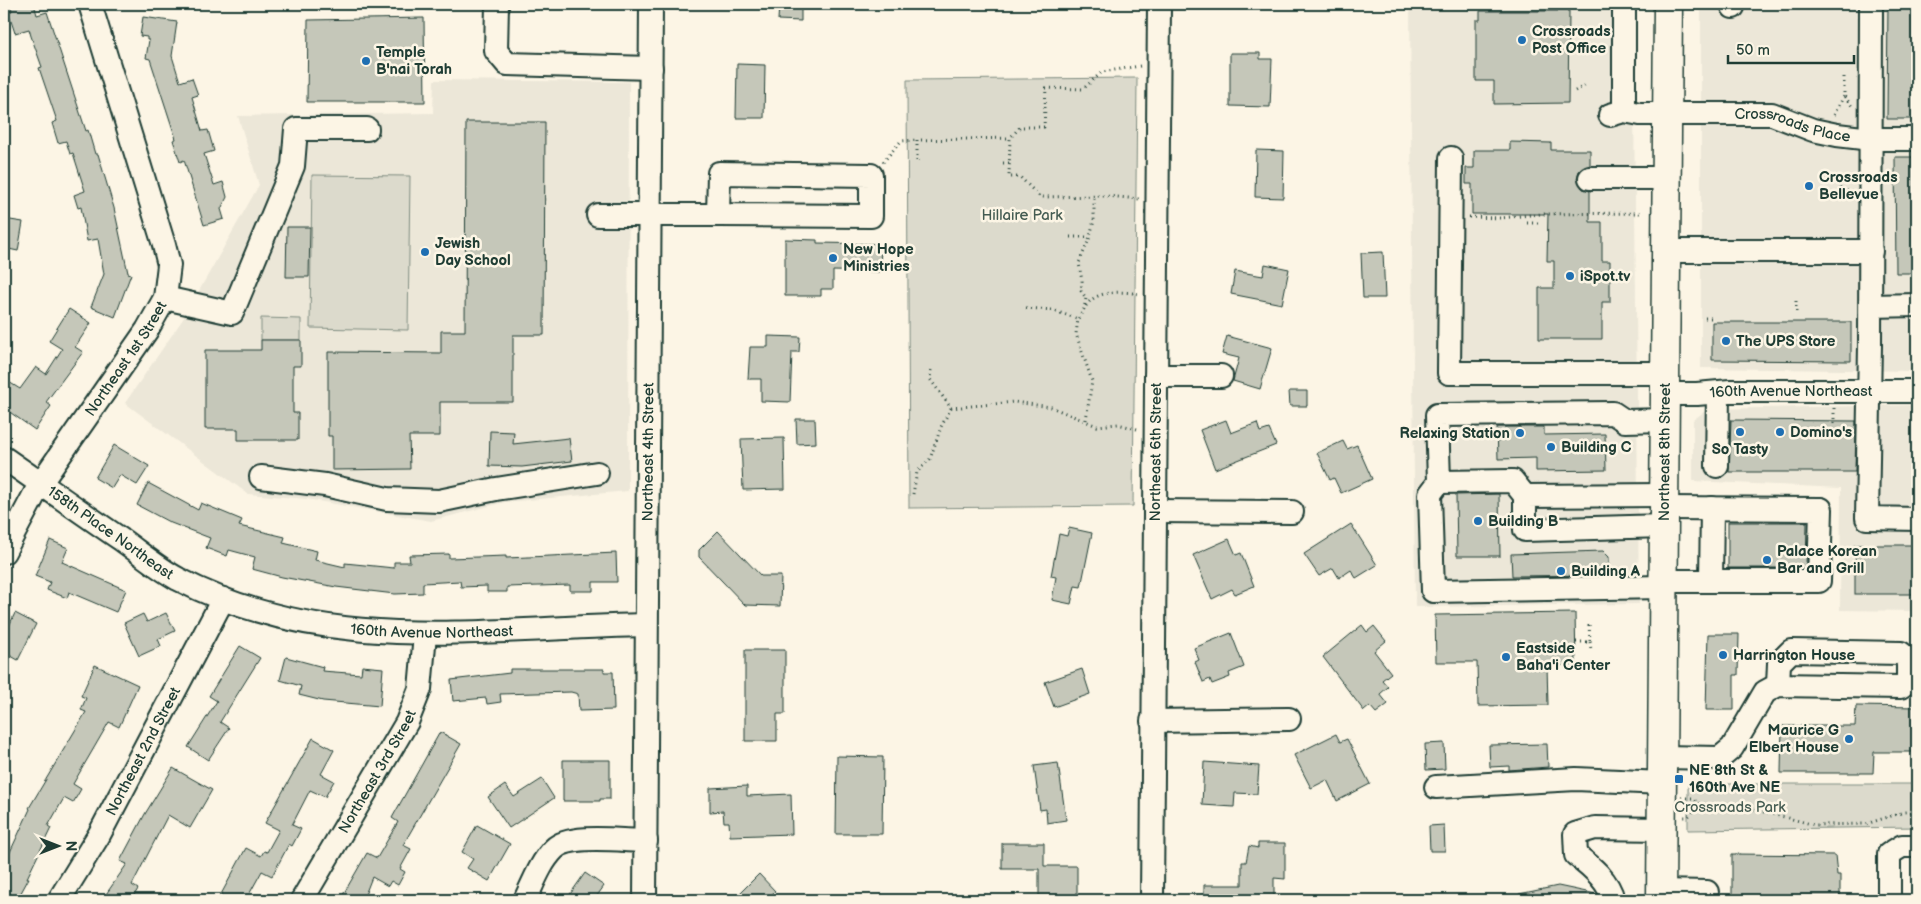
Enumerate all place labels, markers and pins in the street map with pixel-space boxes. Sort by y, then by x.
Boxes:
place label: Crossroads Post Office [1532,22,1611,58]
marker: Crossroads Post Office [1516,34,1528,46]
place label: Temple B'nai Torah [376,43,452,79]
marker: Temple B'nai Torah [360,55,372,67]
place label: Crossroads Bellevue [1819,168,1898,204]
marker: Crossroads Bellevue [1803,180,1815,192]
place label: Jewish Day School [435,234,511,270]
place label: New Hope Ministries [843,240,914,276]
marker: Jewish Day School [419,246,431,258]
marker: New Hope Ministries [827,252,839,264]
place label: iSpot.tv [1580,267,1631,286]
marker: iSpot.tv [1564,270,1576,282]
place label: The UPS Store [1736,332,1836,351]
marker: The UPS Store [1720,335,1732,347]
place label: Domino's [1790,423,1852,442]
place label: Relaxing Station [1399,424,1510,443]
marker: So Tasty [1734,426,1746,438]
marker: Domino's [1774,426,1786,438]
marker: Relaxing Station [1514,427,1526,439]
place label: Building C [1561,438,1632,457]
place label: So Tasty [1712,440,1768,459]
marker: Building C [1545,441,1557,453]
place label: Building B [1488,512,1559,531]
marker: Building B [1472,515,1484,527]
place label: Palace Korean Bar and Grill [1777,542,1877,578]
marker: Palace Korean Bar and Grill [1761,554,1773,566]
place label: Building A [1571,562,1641,581]
marker: Building A [1555,565,1567,577]
place label: Eastside Baha'i Center [1516,639,1611,675]
place label: Harrington House [1733,646,1855,665]
marker: Harrington House [1717,649,1729,661]
marker: Eastside Baha'i Center [1500,651,1512,663]
place label: Maurice G Elbert House [1749,721,1839,757]
marker: Maurice G Elbert House [1843,733,1855,745]
place label: NE 8th St & 160th Ave NE [1689,761,1780,797]
marker: NE 8th St & 160th Ave NE [1673,773,1685,785]

